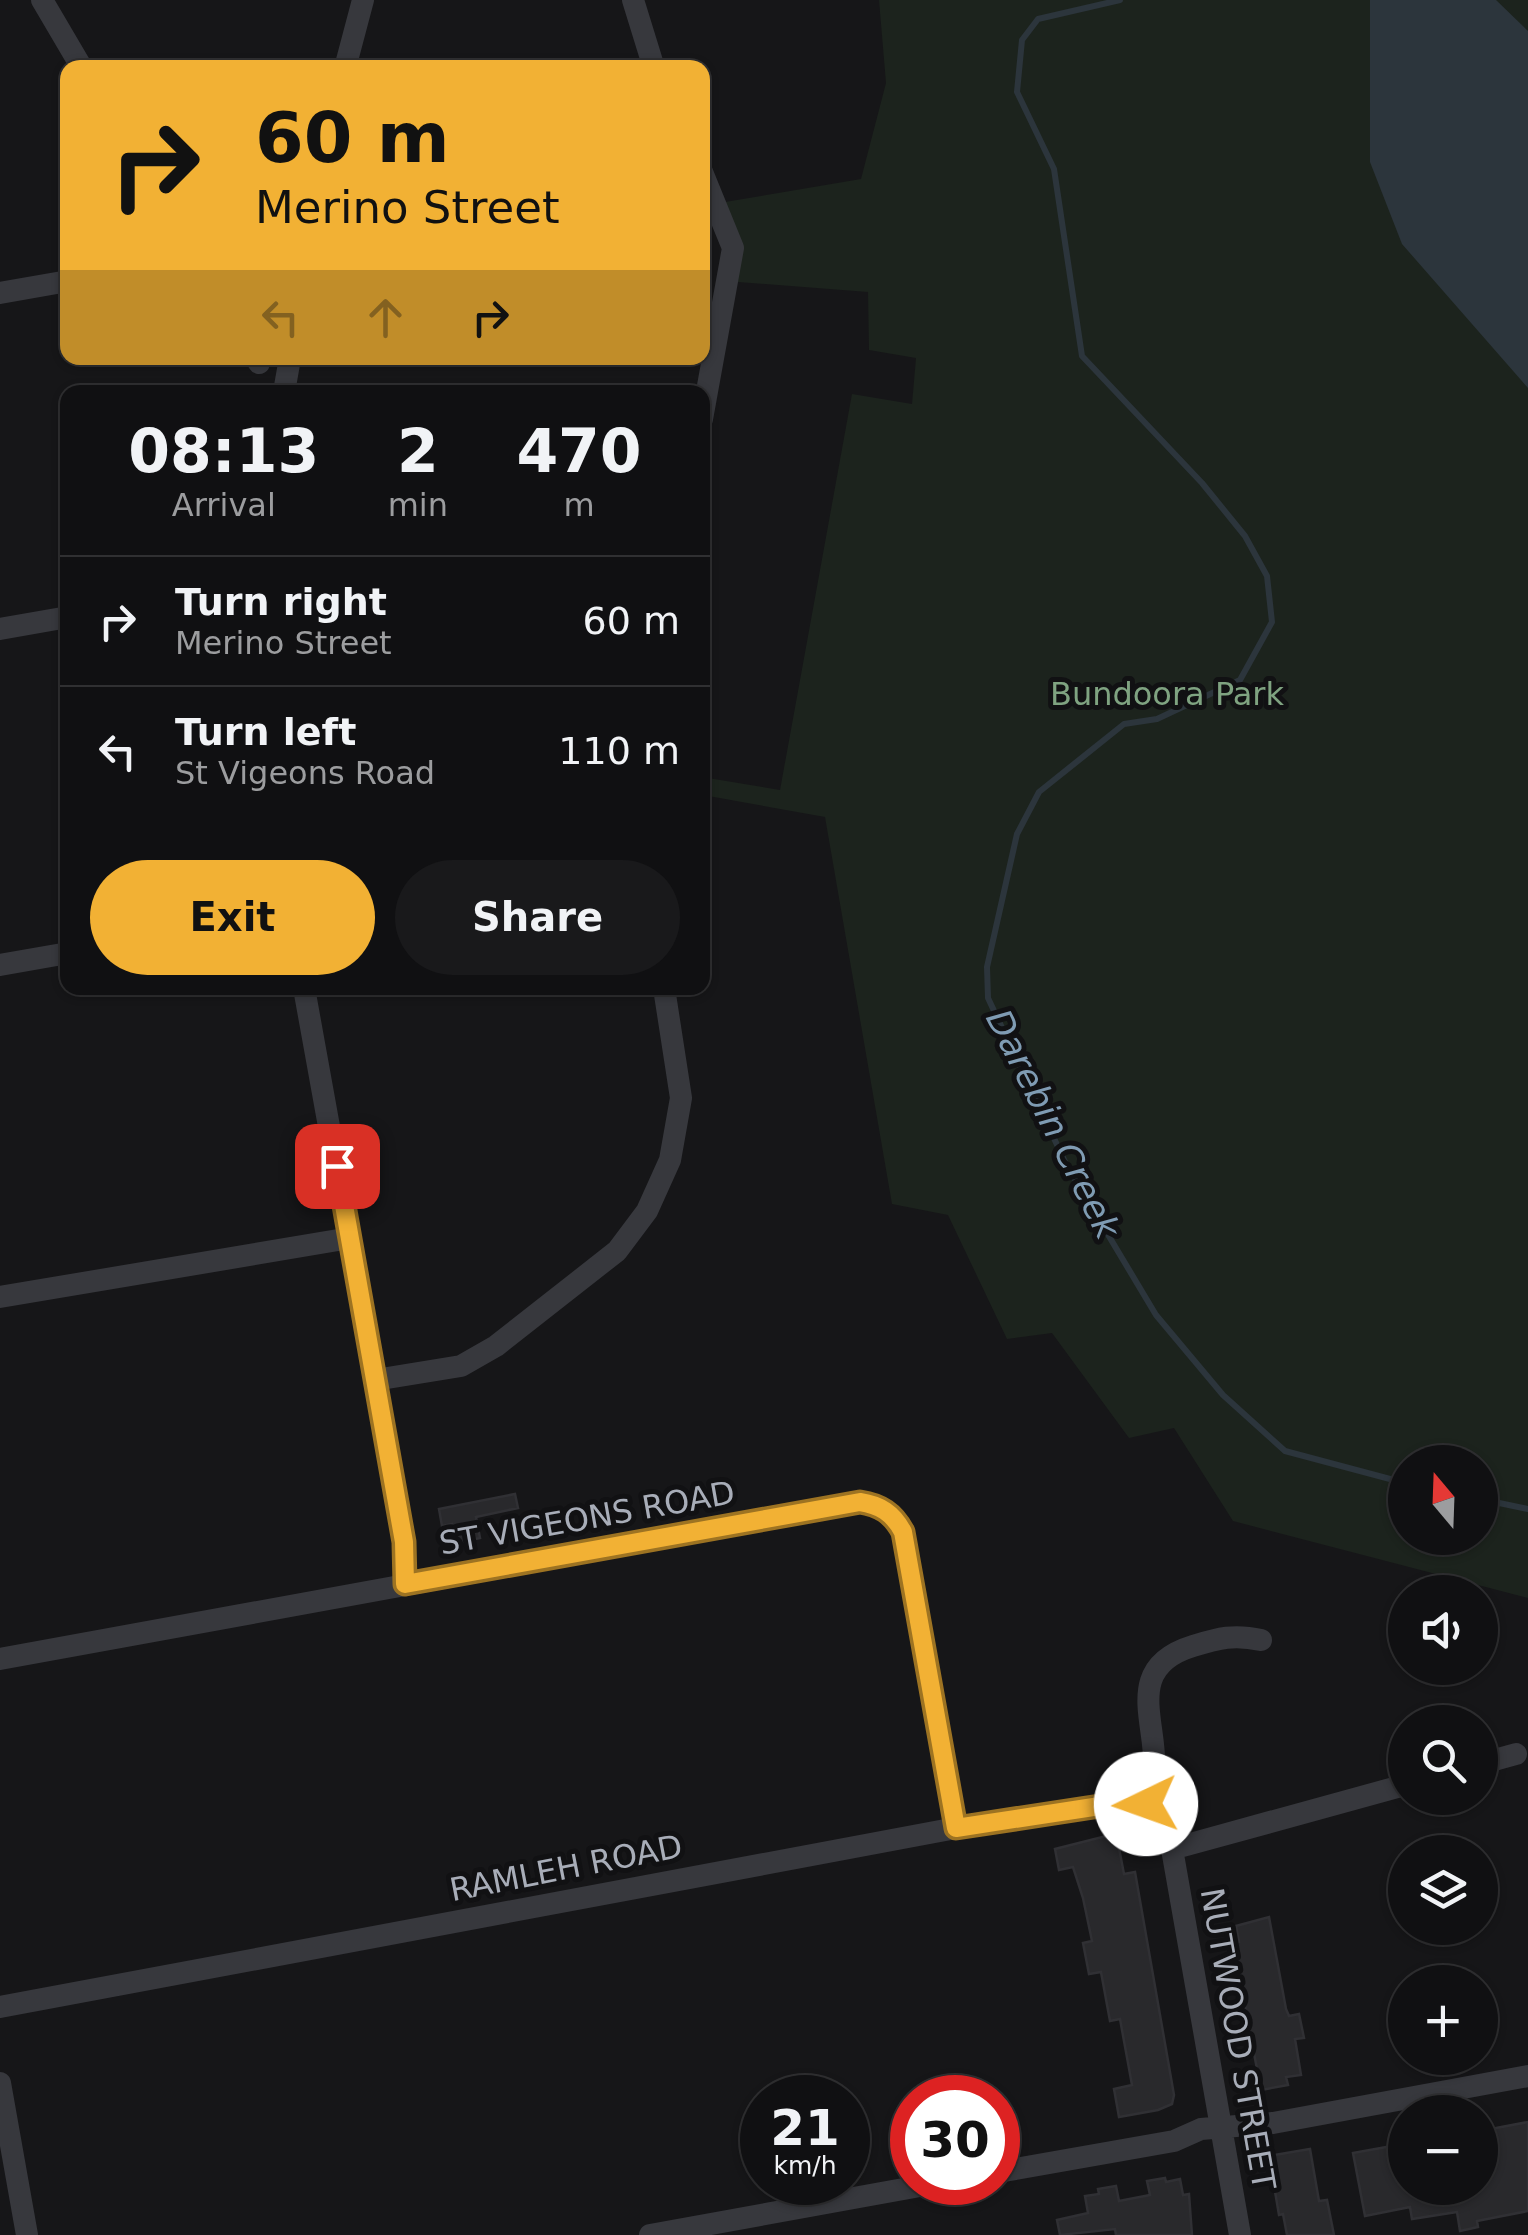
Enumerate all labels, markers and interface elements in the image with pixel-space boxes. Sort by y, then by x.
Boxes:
text: 60 m [255,97,450,179]
icon: right [90,100,220,230]
text: Merino Street [255,181,560,234]
icon: left [253,290,308,345]
icon: ahead [358,290,413,345]
icon: right [463,290,518,345]
text: 08:13 [128,416,319,486]
text: 2 [397,416,439,486]
text: 470 [516,416,642,486]
text: Arrival [172,486,276,524]
text: min [388,486,448,524]
text: m [563,486,595,524]
text: Turn right [175,580,387,624]
icon: right [90,594,145,649]
text: 60 m [583,599,680,643]
text: Merino Street [175,624,392,662]
park label: Bundoora Park [1050,675,1285,713]
text: Turn left [175,710,356,754]
icon: left [90,724,145,779]
text: 110 m [558,729,680,773]
text: St Vigeons Road [175,754,435,792]
button: Exit [90,860,375,975]
button: Share [395,860,680,975]
water label: Darebin Creek [978,1003,1129,1247]
pin [295,1124,380,1209]
icon: arrive [310,1139,365,1194]
north arrow [1388,1445,1498,1555]
map controls [1388,1445,1498,2205]
street label: ST VIGEONS ROAD [436,1473,738,1563]
button: sound [1388,1575,1498,1685]
button: search [1388,1705,1498,1815]
position arrow [1094,1752,1198,1856]
street label: RAMLEH ROAD [446,1827,686,1909]
button: layers [1388,1835,1498,1945]
street label: NUTWOOD STREET [1193,1885,1283,2193]
button: + [1388,1965,1498,2075]
speed limit sign: 30 [890,2075,1020,2205]
button: − [1388,2095,1498,2205]
text: 21 [770,2099,840,2157]
text: km/h [773,2151,837,2180]

